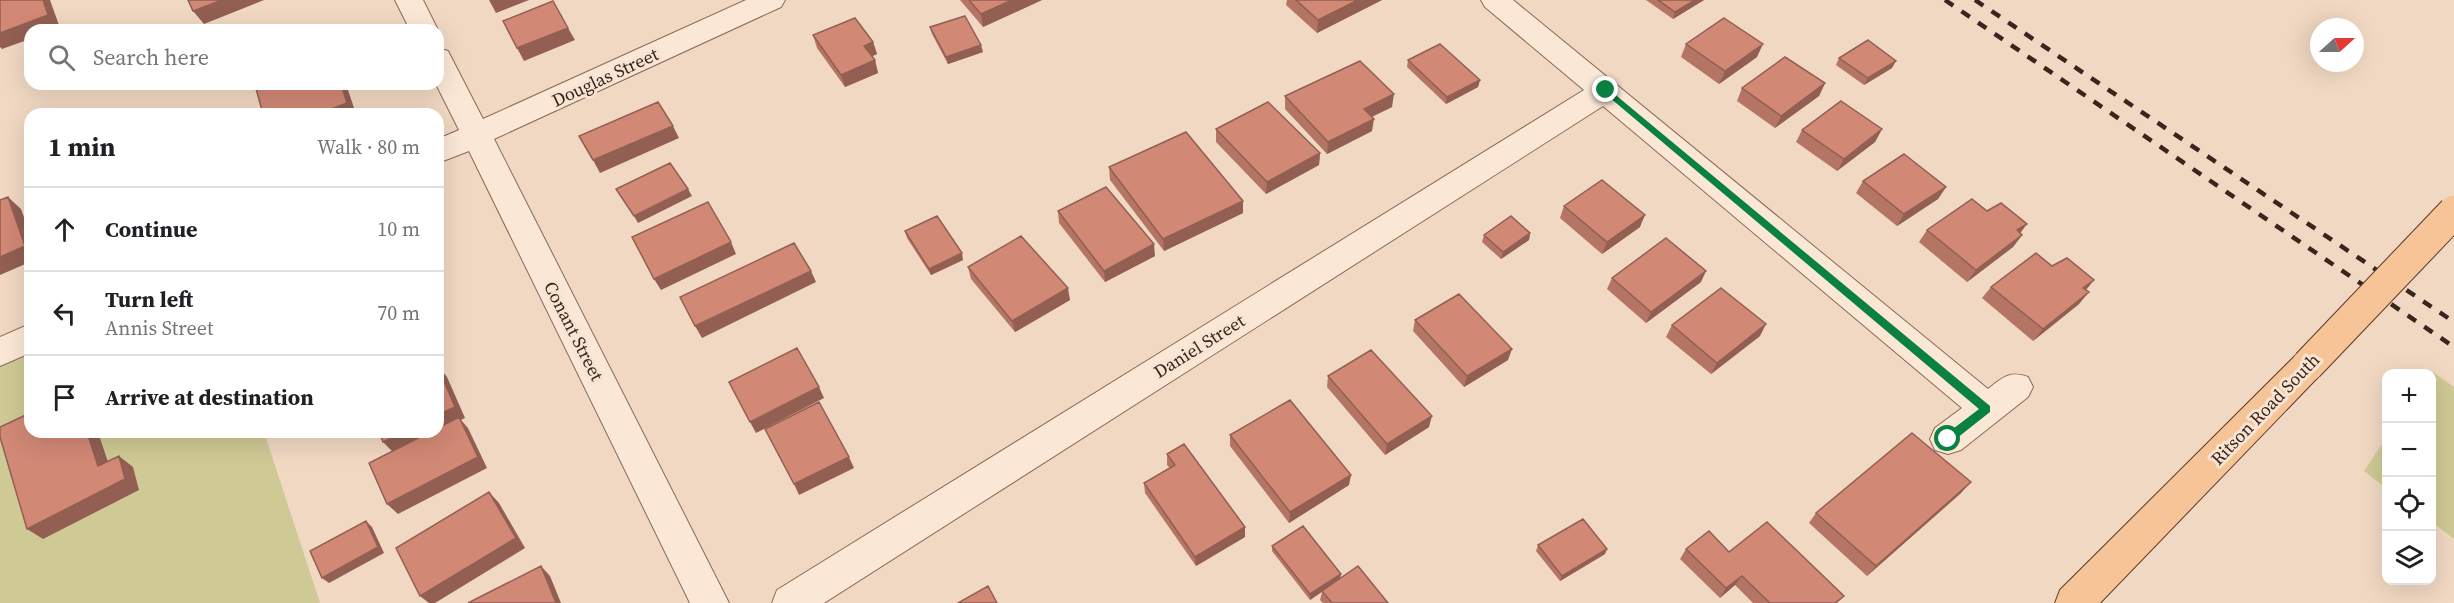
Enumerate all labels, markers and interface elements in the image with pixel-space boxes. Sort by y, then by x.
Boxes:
north arrow [2310,18,2364,72]
search box [24,24,444,90]
icon: search [45,41,78,74]
street label: Douglas Street [548,41,662,113]
text: Search here [93,42,209,72]
route end [1592,76,1618,102]
text: 1 min [48,129,115,165]
text: Walk · 80 m [317,133,420,161]
icon: ahead [48,213,81,246]
text: Continue [105,214,198,244]
text: 10 m [377,215,420,243]
street label: Conant Street [538,277,610,385]
text: Turn left [105,284,193,314]
icon: left [48,297,81,330]
text: 70 m [377,299,420,327]
street label: Daniel Street [1149,308,1250,384]
text: Annis Street [105,314,214,342]
street label: Ritson Road South [2205,347,2325,470]
map controls [2382,369,2436,585]
button: + [2382,369,2436,423]
icon: arrive [48,381,81,414]
text: Arrive at destination [105,382,314,412]
button: − [2382,423,2436,477]
route start [1934,425,1960,451]
button: locate [2382,477,2436,531]
button: layers [2382,531,2436,585]

